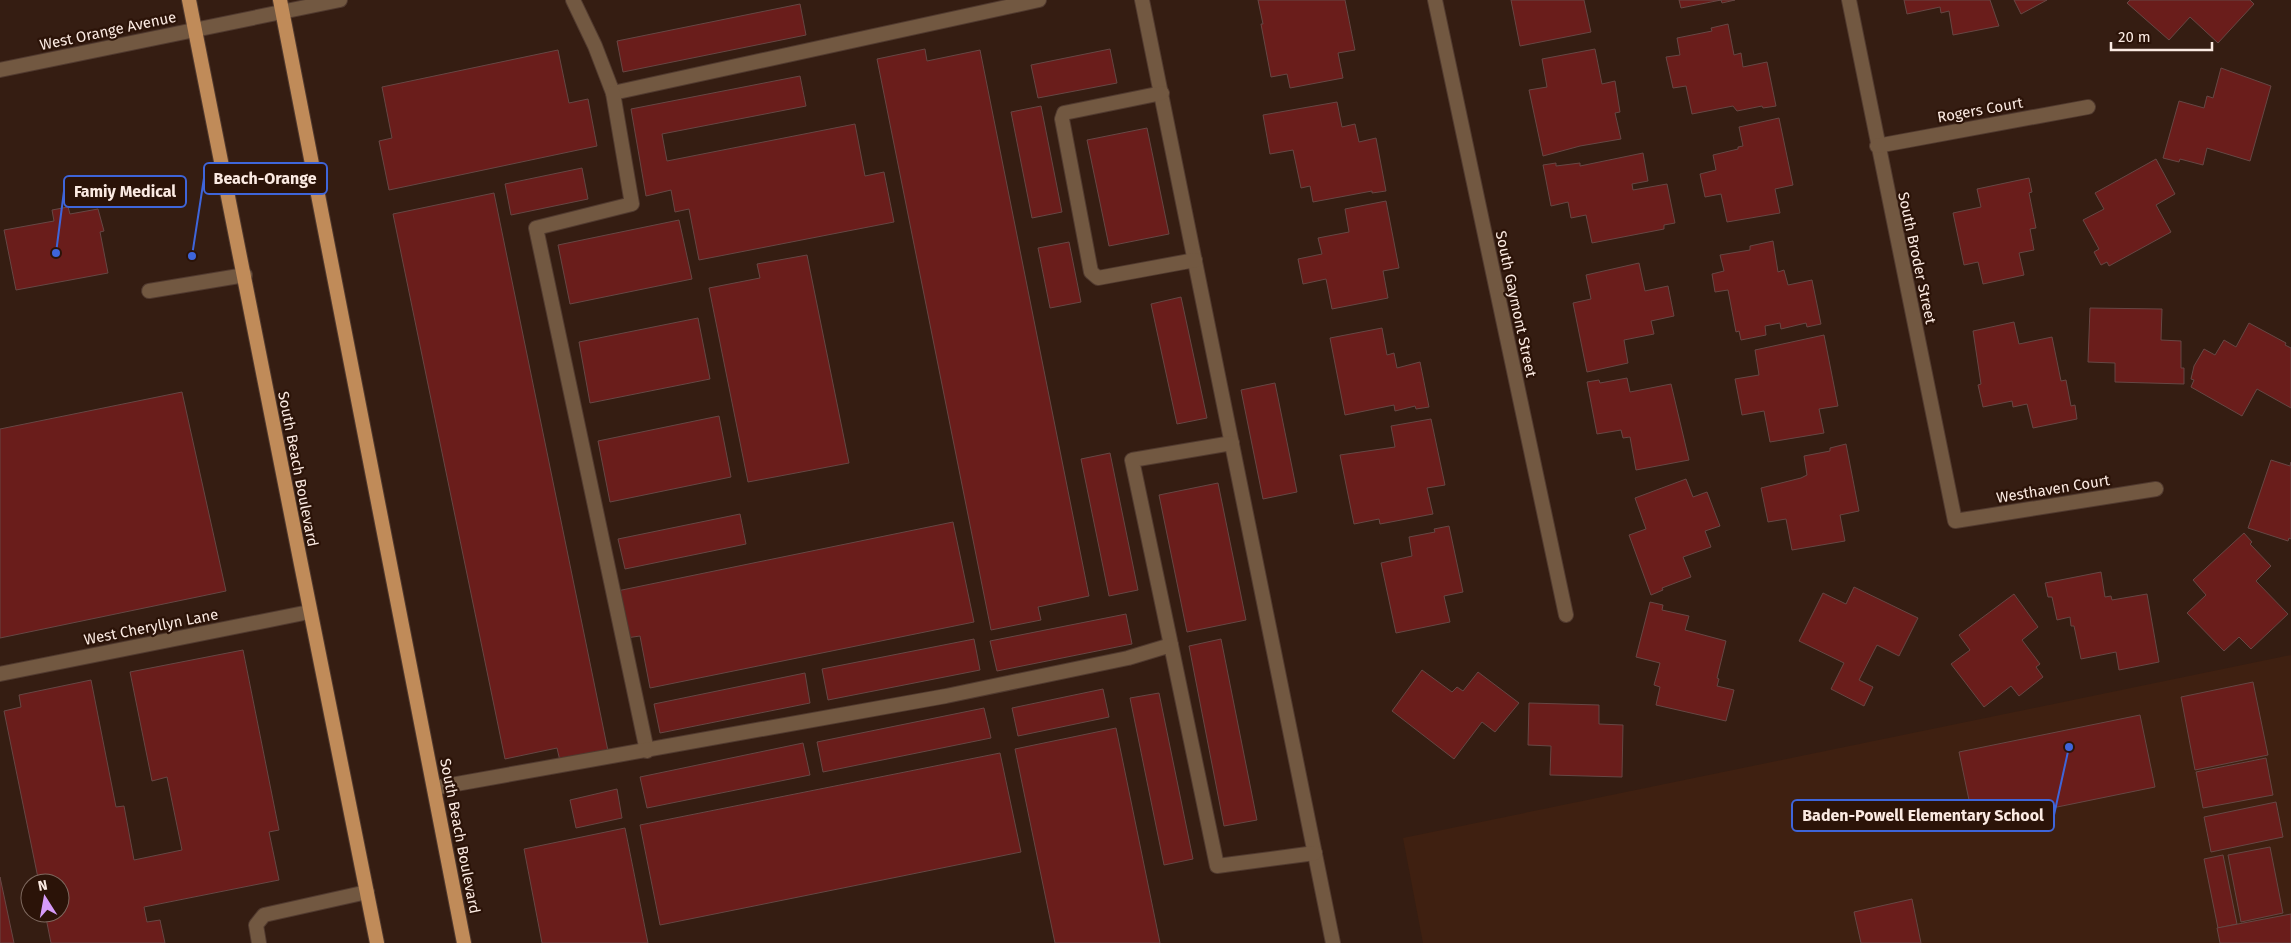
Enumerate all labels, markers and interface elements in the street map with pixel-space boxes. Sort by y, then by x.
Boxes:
street label: West Orange Avenue [38,8,178,54]
scale bar [2111,20,2212,52]
text: 20 m [2118,28,2151,46]
street label: Rogers Court [1936,94,2025,126]
callout: Beach-Orange [204,163,327,194]
text: Beach-Orange [214,169,317,188]
callout: Famiy Medical [64,176,186,207]
text: Famiy Medical [74,182,176,201]
street label: South Broder Street [1894,190,1940,326]
street label: South Gaymont Street [1492,229,1540,379]
street label: South Beach Boulevard [274,390,322,548]
street label: Westhaven Court [1995,471,2112,507]
street label: West Cheryllyn Lane [82,605,220,649]
street label: South Beach Boulevard [436,757,484,915]
callout: Baden-Powell Elementary School [1792,800,2054,831]
text: Baden-Powell Elementary School [1802,806,2044,825]
north arrow [20,873,70,923]
text: N [36,876,49,895]

